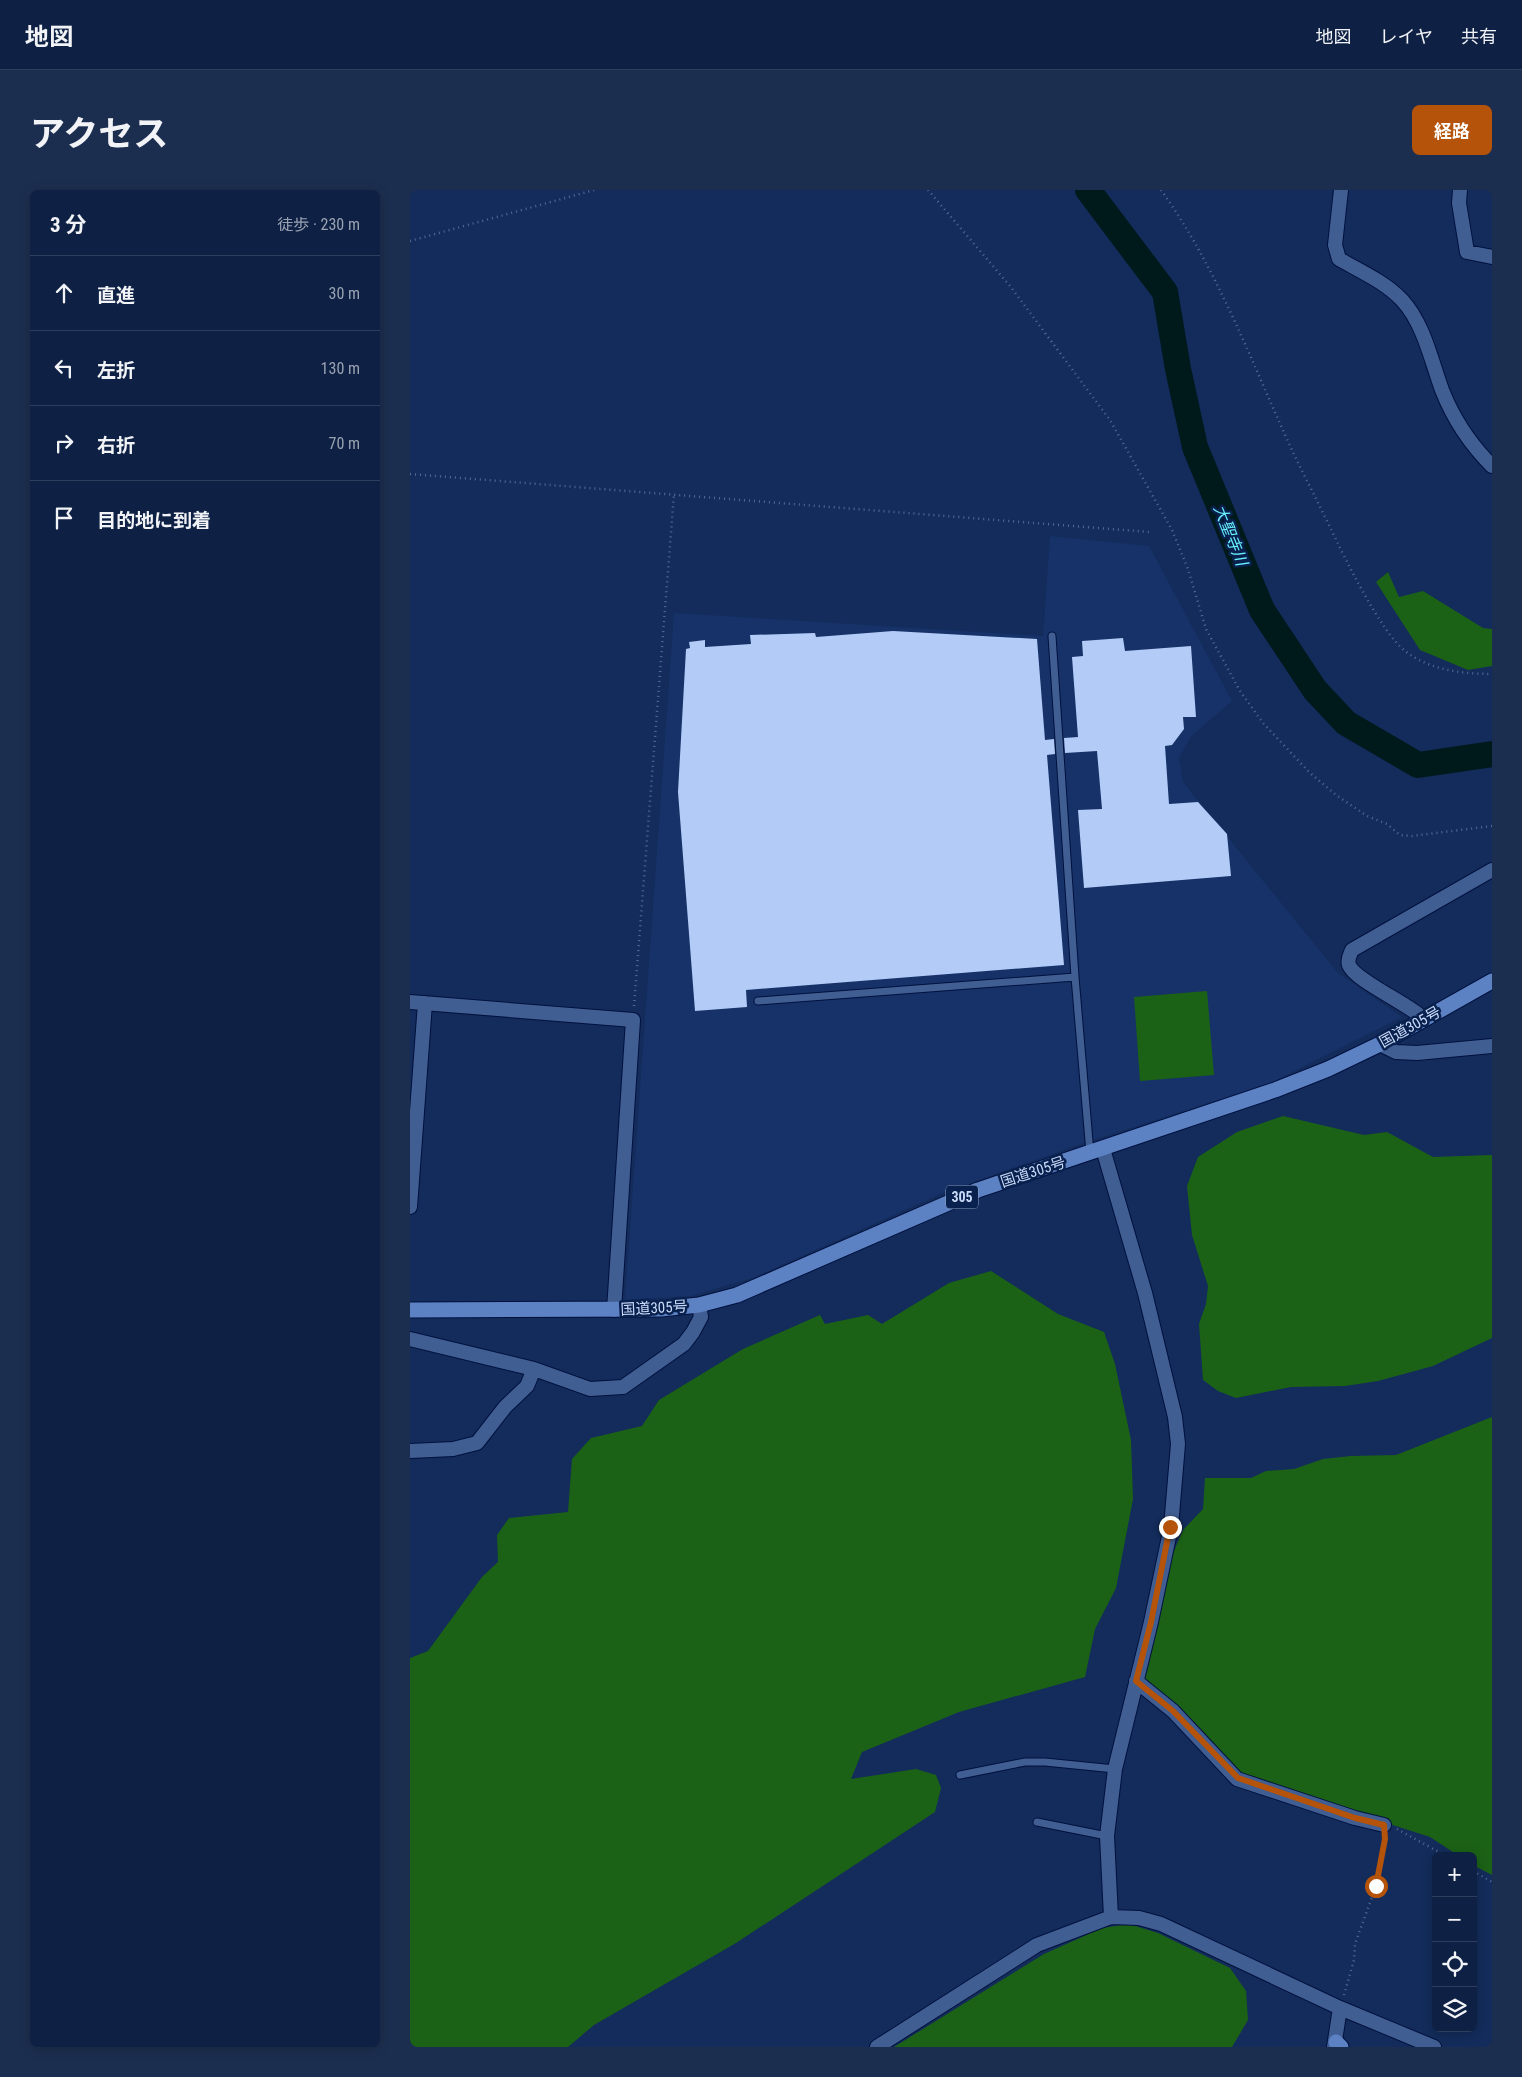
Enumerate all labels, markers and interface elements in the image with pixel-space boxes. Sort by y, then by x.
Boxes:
text: 地図 [25,23,73,51]
text: 地図 [1316,26,1352,47]
text: レイヤ [1380,26,1433,47]
text: 共有 [1461,26,1497,47]
button: 経路 [1412,105,1492,155]
text: アクセス [30,114,168,155]
text: 3 分 [50,213,86,237]
text: 徒歩 · 230 m [277,215,360,234]
icon: ahead [50,279,78,307]
text: 直進 [97,284,135,307]
text: 30 m [328,284,360,303]
icon: left [50,354,78,382]
text: 左折 [97,359,135,382]
text: 130 m [321,359,360,378]
icon: right [50,429,78,457]
text: 右折 [97,434,135,457]
text: 70 m [328,434,360,453]
water label: 大聖寺川 [1210,502,1252,570]
icon: arrive [50,504,78,532]
text: 目的地に到着 [97,509,211,532]
street label: 国道305号 [1376,1003,1444,1051]
street label: 国道305号 [998,1153,1068,1191]
road number: 305 [946,1186,978,1209]
street label: 国道305号 [620,1297,688,1319]
route end [1159,1516,1182,1539]
map controls [1432,1852,1477,2032]
button: + [1432,1852,1477,1897]
route start [1365,1875,1388,1898]
button: − [1432,1897,1477,1942]
button: locate [1432,1942,1477,1987]
button: layers [1432,1987,1477,2032]

